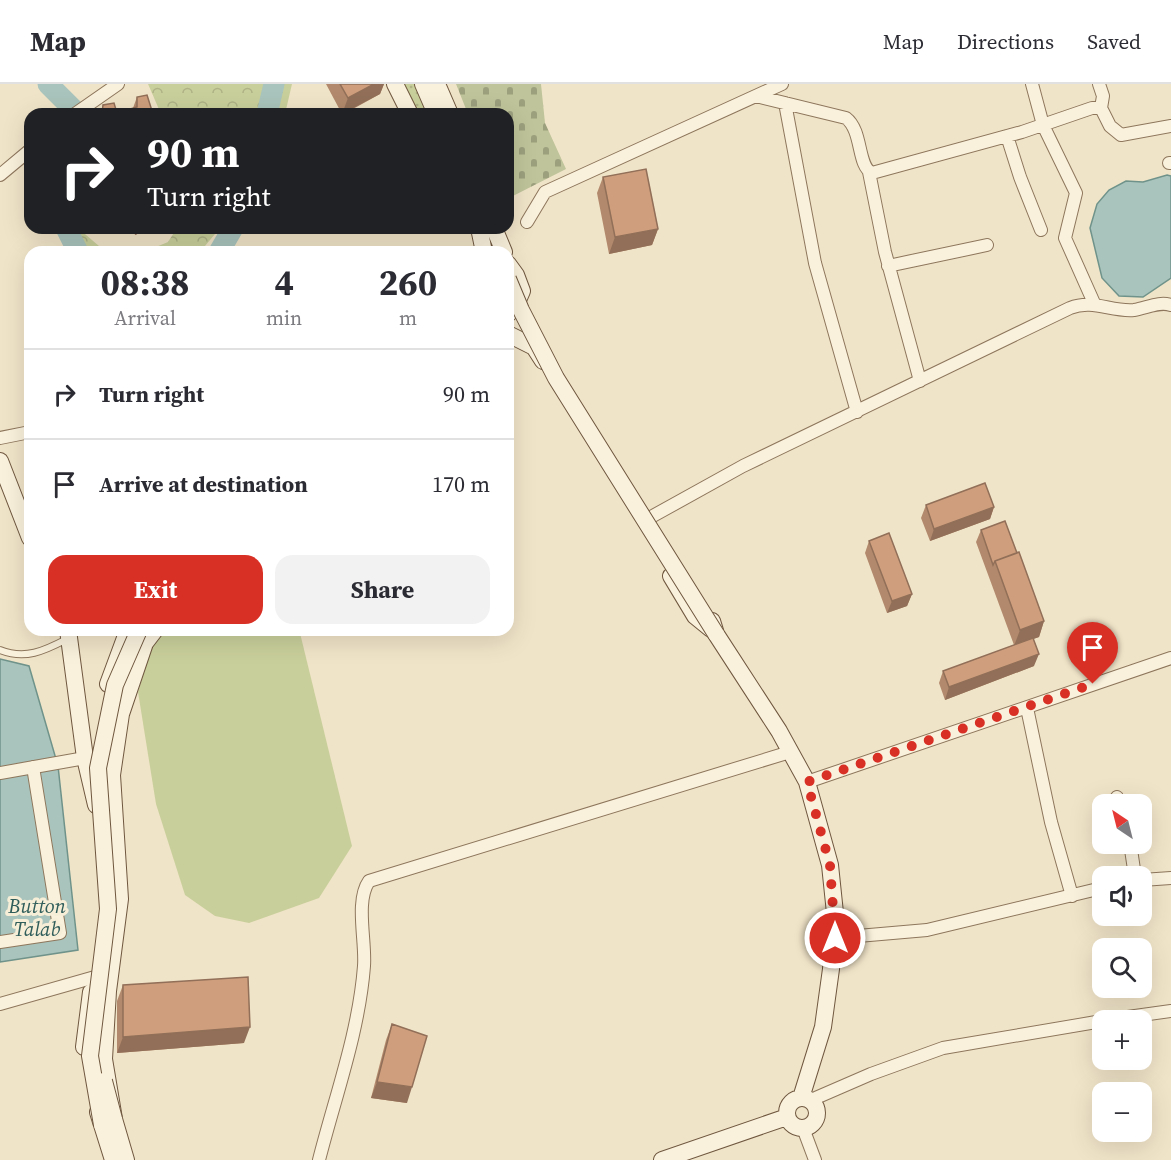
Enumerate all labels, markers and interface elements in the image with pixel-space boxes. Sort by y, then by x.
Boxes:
text: Map [30,22,86,60]
text: Map [883,27,924,56]
text: Directions [957,27,1054,56]
text: Saved [1087,27,1141,56]
text: 90 m [147,123,240,181]
icon: right [48,132,126,210]
text: Turn right [147,178,271,215]
text: 08:38 [101,258,189,307]
text: 4 [274,258,294,307]
text: 260 [379,258,437,307]
text: Arrival [114,304,176,332]
text: min [266,304,302,332]
text: m [399,304,417,332]
icon: right [48,378,81,411]
text: Turn right [99,379,204,409]
text: 90 m [443,379,490,409]
icon: arrive [48,468,81,501]
text: Arrive at destination [99,469,308,499]
text: 170 m [432,469,490,499]
button: Exit [48,555,263,624]
button: Share [275,555,490,624]
pin [1067,622,1118,684]
icon: arrive [1076,631,1109,664]
north arrow [1092,794,1152,854]
map controls [1092,794,1152,1142]
button: sound [1092,866,1152,926]
water label: Button Talab [7,892,67,943]
position arrow [803,906,867,970]
button: search [1092,938,1152,998]
button: + [1092,1010,1152,1070]
button: − [1092,1082,1152,1142]

